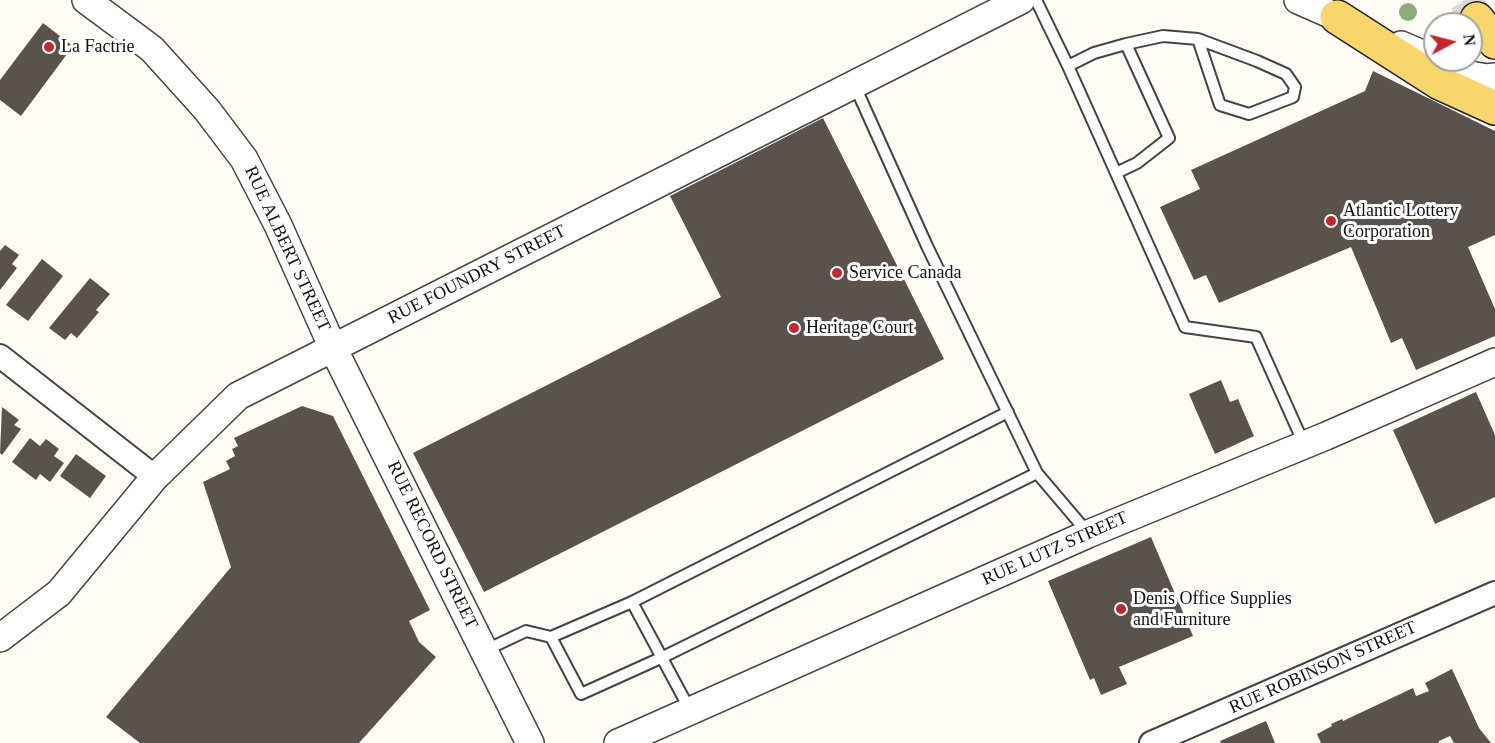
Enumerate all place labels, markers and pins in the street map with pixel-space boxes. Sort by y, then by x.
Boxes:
place label: La Factrie [61,36,134,58]
marker: La Factrie [42,40,56,54]
place label: Atlantic Lottery Corporation [1343,200,1458,242]
marker: Atlantic Lottery Corporation [1324,214,1338,228]
place label: Service Canada [849,262,961,284]
marker: Service Canada [830,266,844,280]
place label: Heritage Court [806,317,913,339]
marker: Heritage Court [787,321,801,335]
place label: Denis Office Supplies and Furniture [1133,588,1292,630]
marker: Denis Office Supplies and Furniture [1114,602,1128,616]

